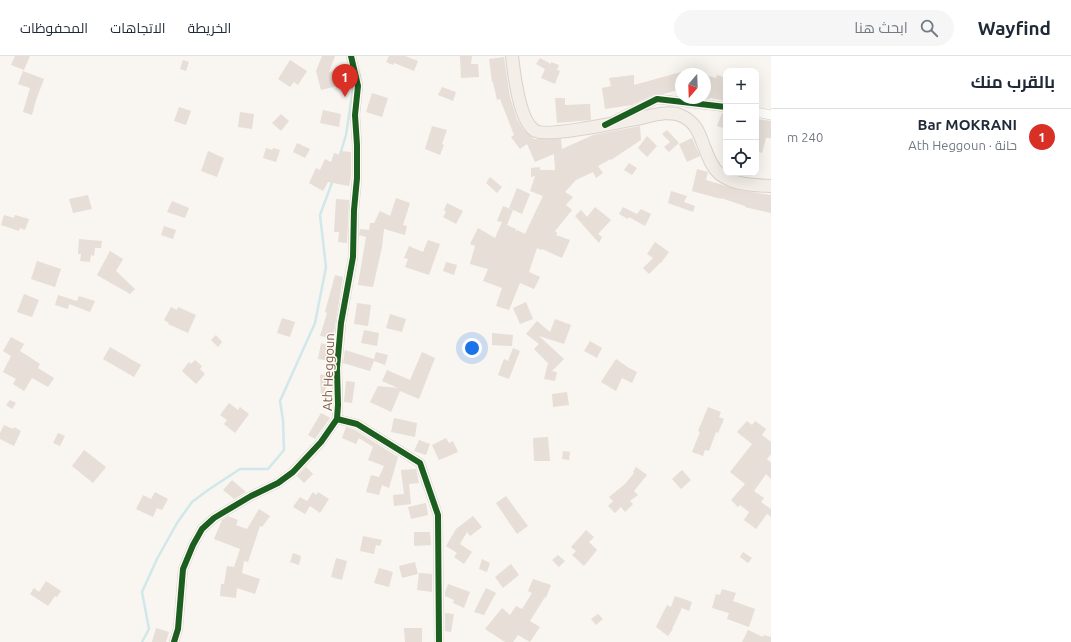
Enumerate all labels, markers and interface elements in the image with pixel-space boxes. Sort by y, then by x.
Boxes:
search box [674,10,954,46]
icon: search [918,17,940,39]
text: Wayfind [978,17,1051,39]
text: ابحث هنا [854,19,908,36]
text: المحفوظات [20,20,88,36]
text: الاتجاهات [110,20,166,36]
text: الخريطة [188,20,231,36]
pin: 1 [332,64,358,97]
north arrow [675,68,711,104]
map controls [723,68,759,176]
button: + [723,68,759,104]
text: بالقرب منك [971,72,1055,91]
button: − [723,104,759,140]
text: Bar MOKRANI [918,116,1017,133]
text: 240 m [787,130,823,144]
text: 1 [1038,130,1046,144]
text: حانة · Ath Heggoun [908,138,1017,152]
button: locate [723,140,759,176]
street label: Ath Heggoun [320,333,336,411]
your location [462,338,482,358]

